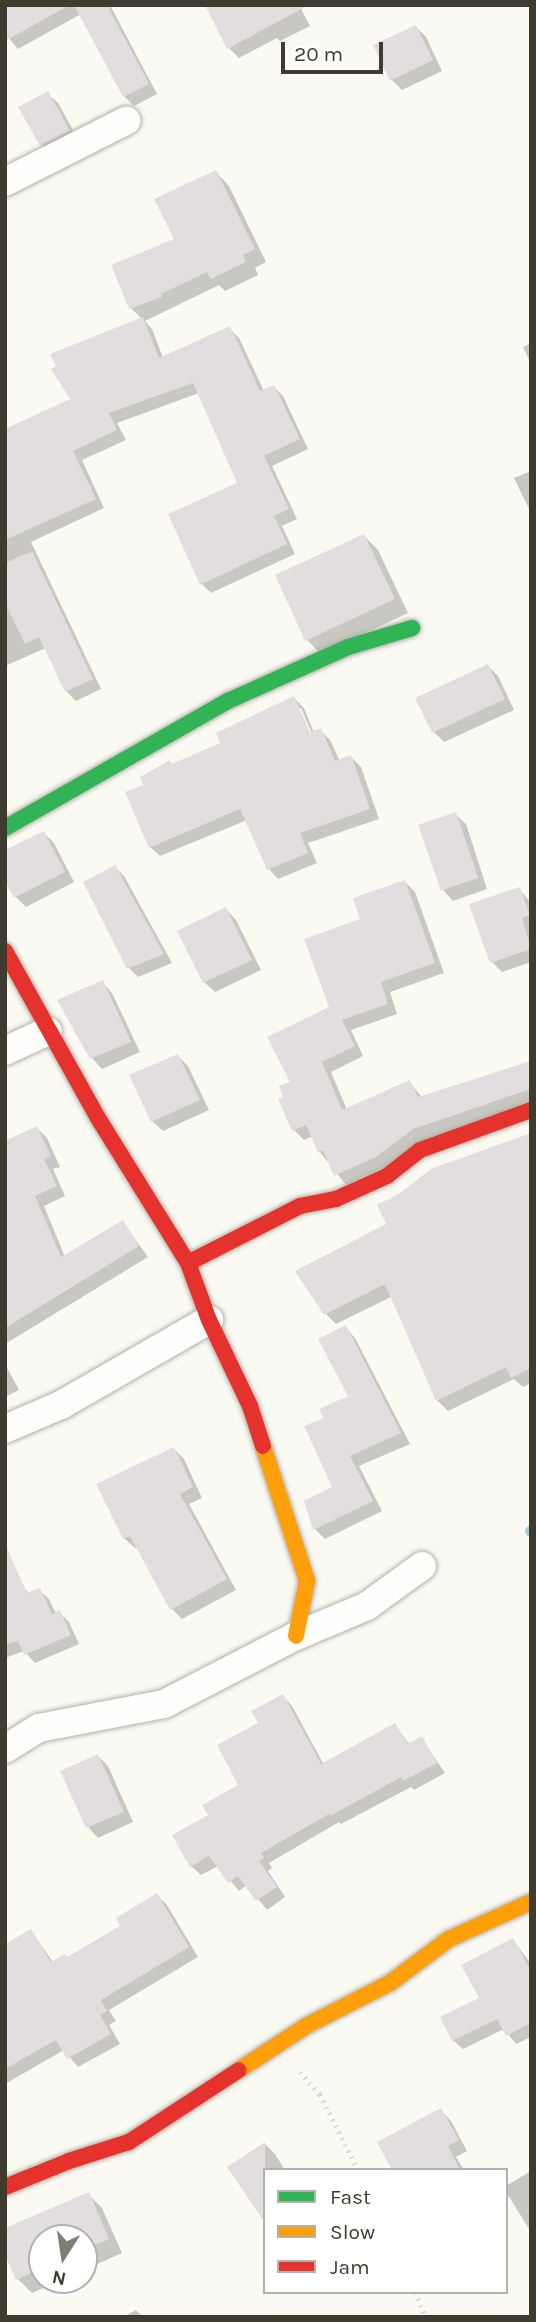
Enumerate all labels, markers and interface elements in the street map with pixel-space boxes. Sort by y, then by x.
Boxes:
scale bar [284,28,386,72]
text: 20 m [294,42,343,66]
legend [263,2168,508,2294]
text: Fast [330,2185,371,2209]
text: Slow [330,2220,375,2244]
north arrow [28,2224,98,2294]
text: Jam [330,2255,370,2279]
text: N [50,2265,68,2290]

